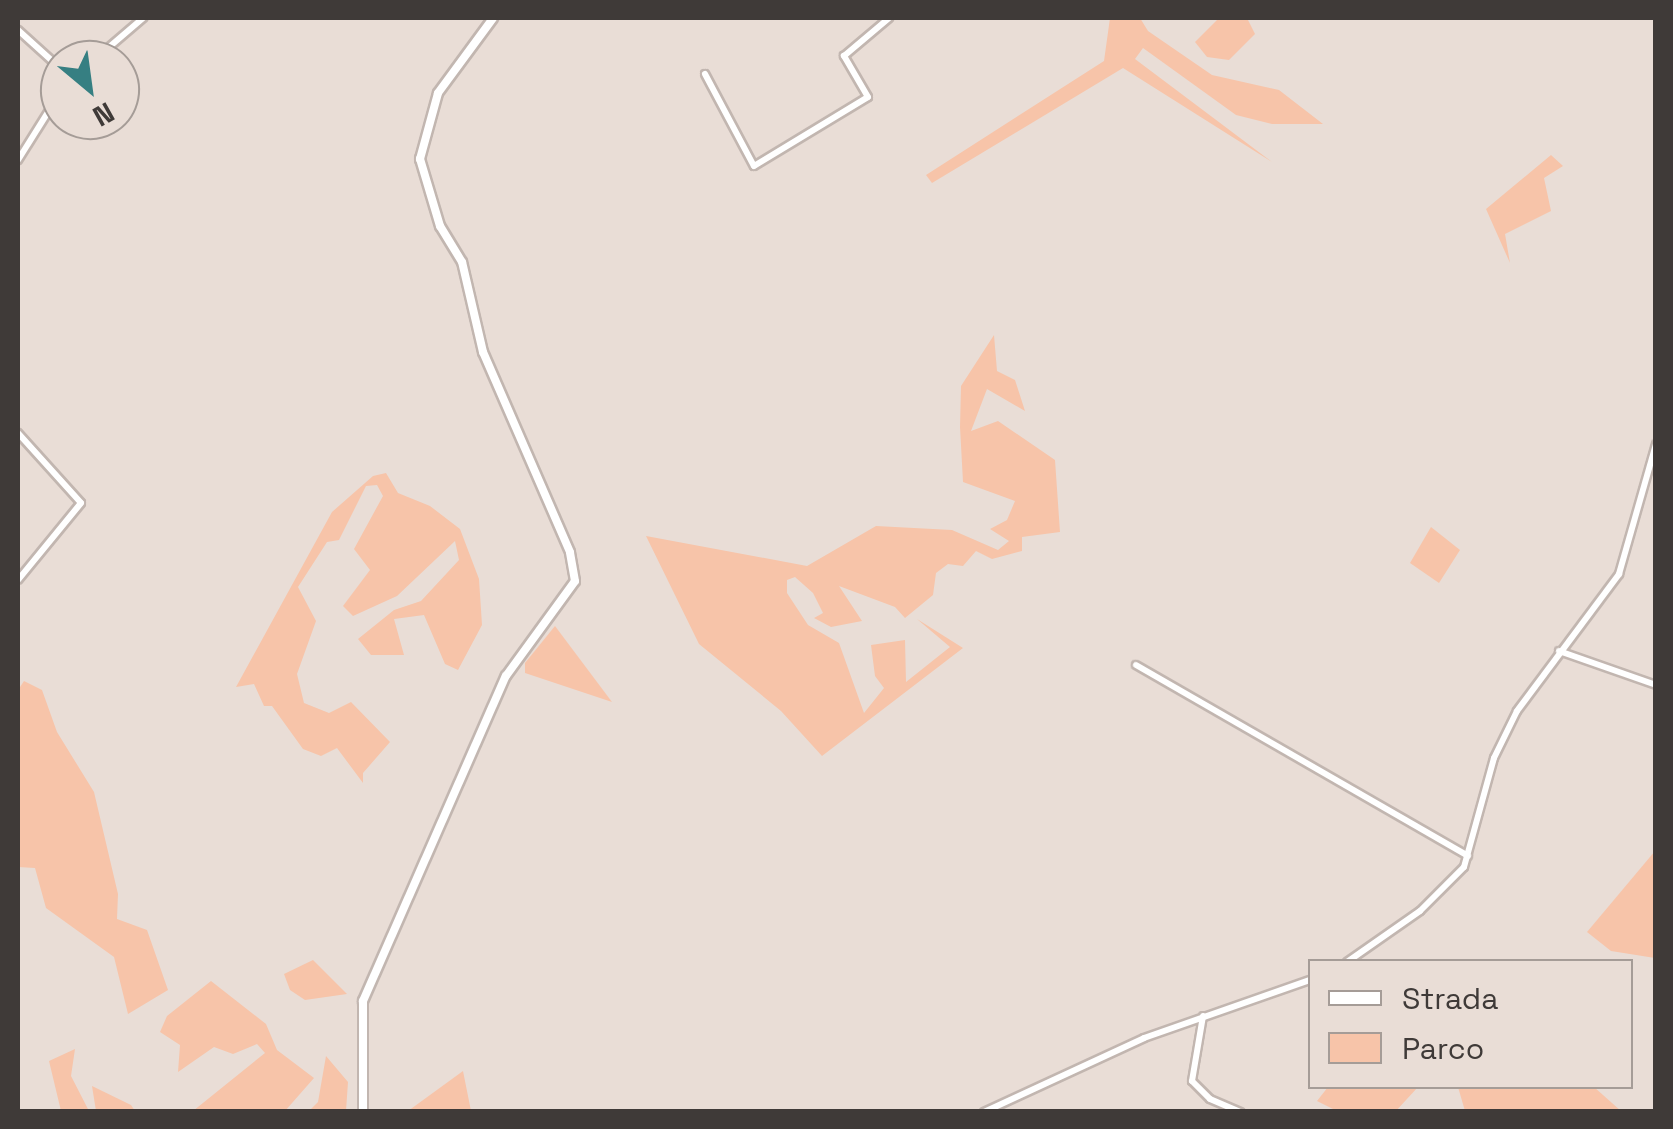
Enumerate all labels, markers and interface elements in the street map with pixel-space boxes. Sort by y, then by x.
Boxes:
north arrow [40,40,140,140]
text: N [87,94,121,135]
legend [1308,959,1633,1089]
text: Strada [1402,979,1498,1018]
text: Parco [1402,1029,1484,1068]

